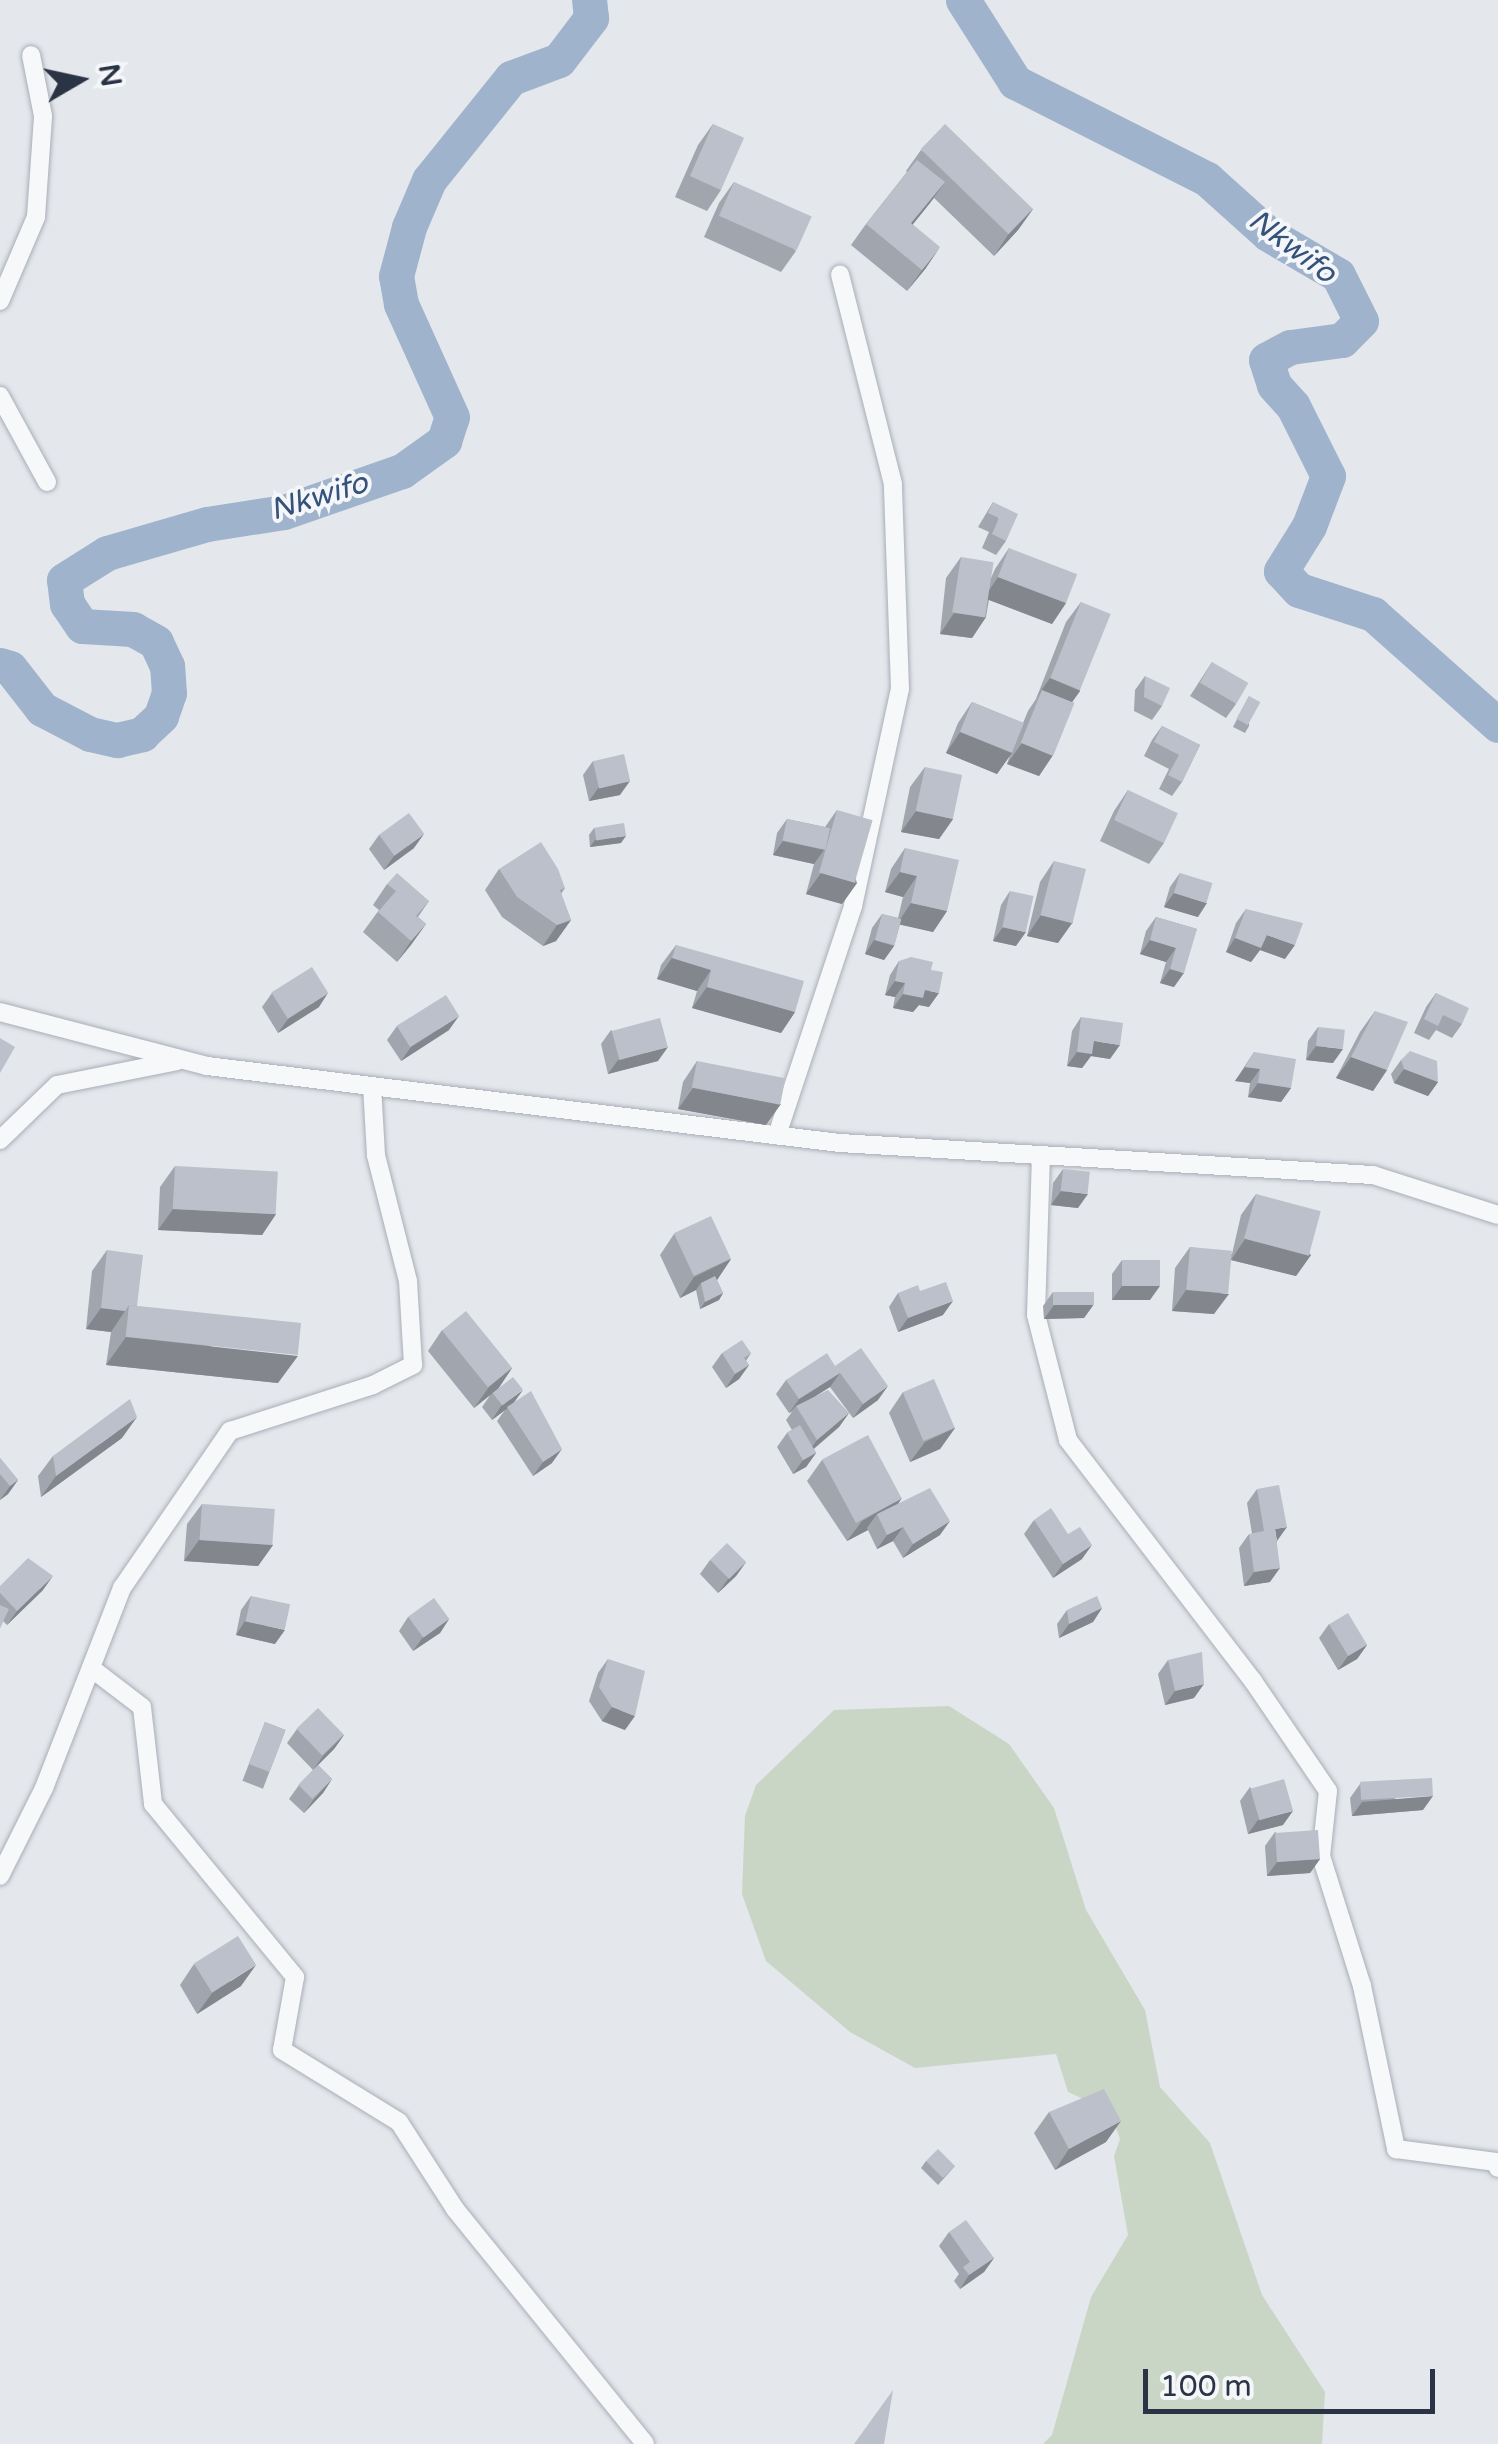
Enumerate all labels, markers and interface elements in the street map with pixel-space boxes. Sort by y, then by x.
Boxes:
north arrow [30,30,130,130]
text: N [91,62,128,89]
water label: Nkwifo [1241,202,1343,292]
water label: Nkwifo [266,465,372,529]
scale bar [1148,2349,1440,2411]
text: 100 m [1160,2368,1252,2405]

